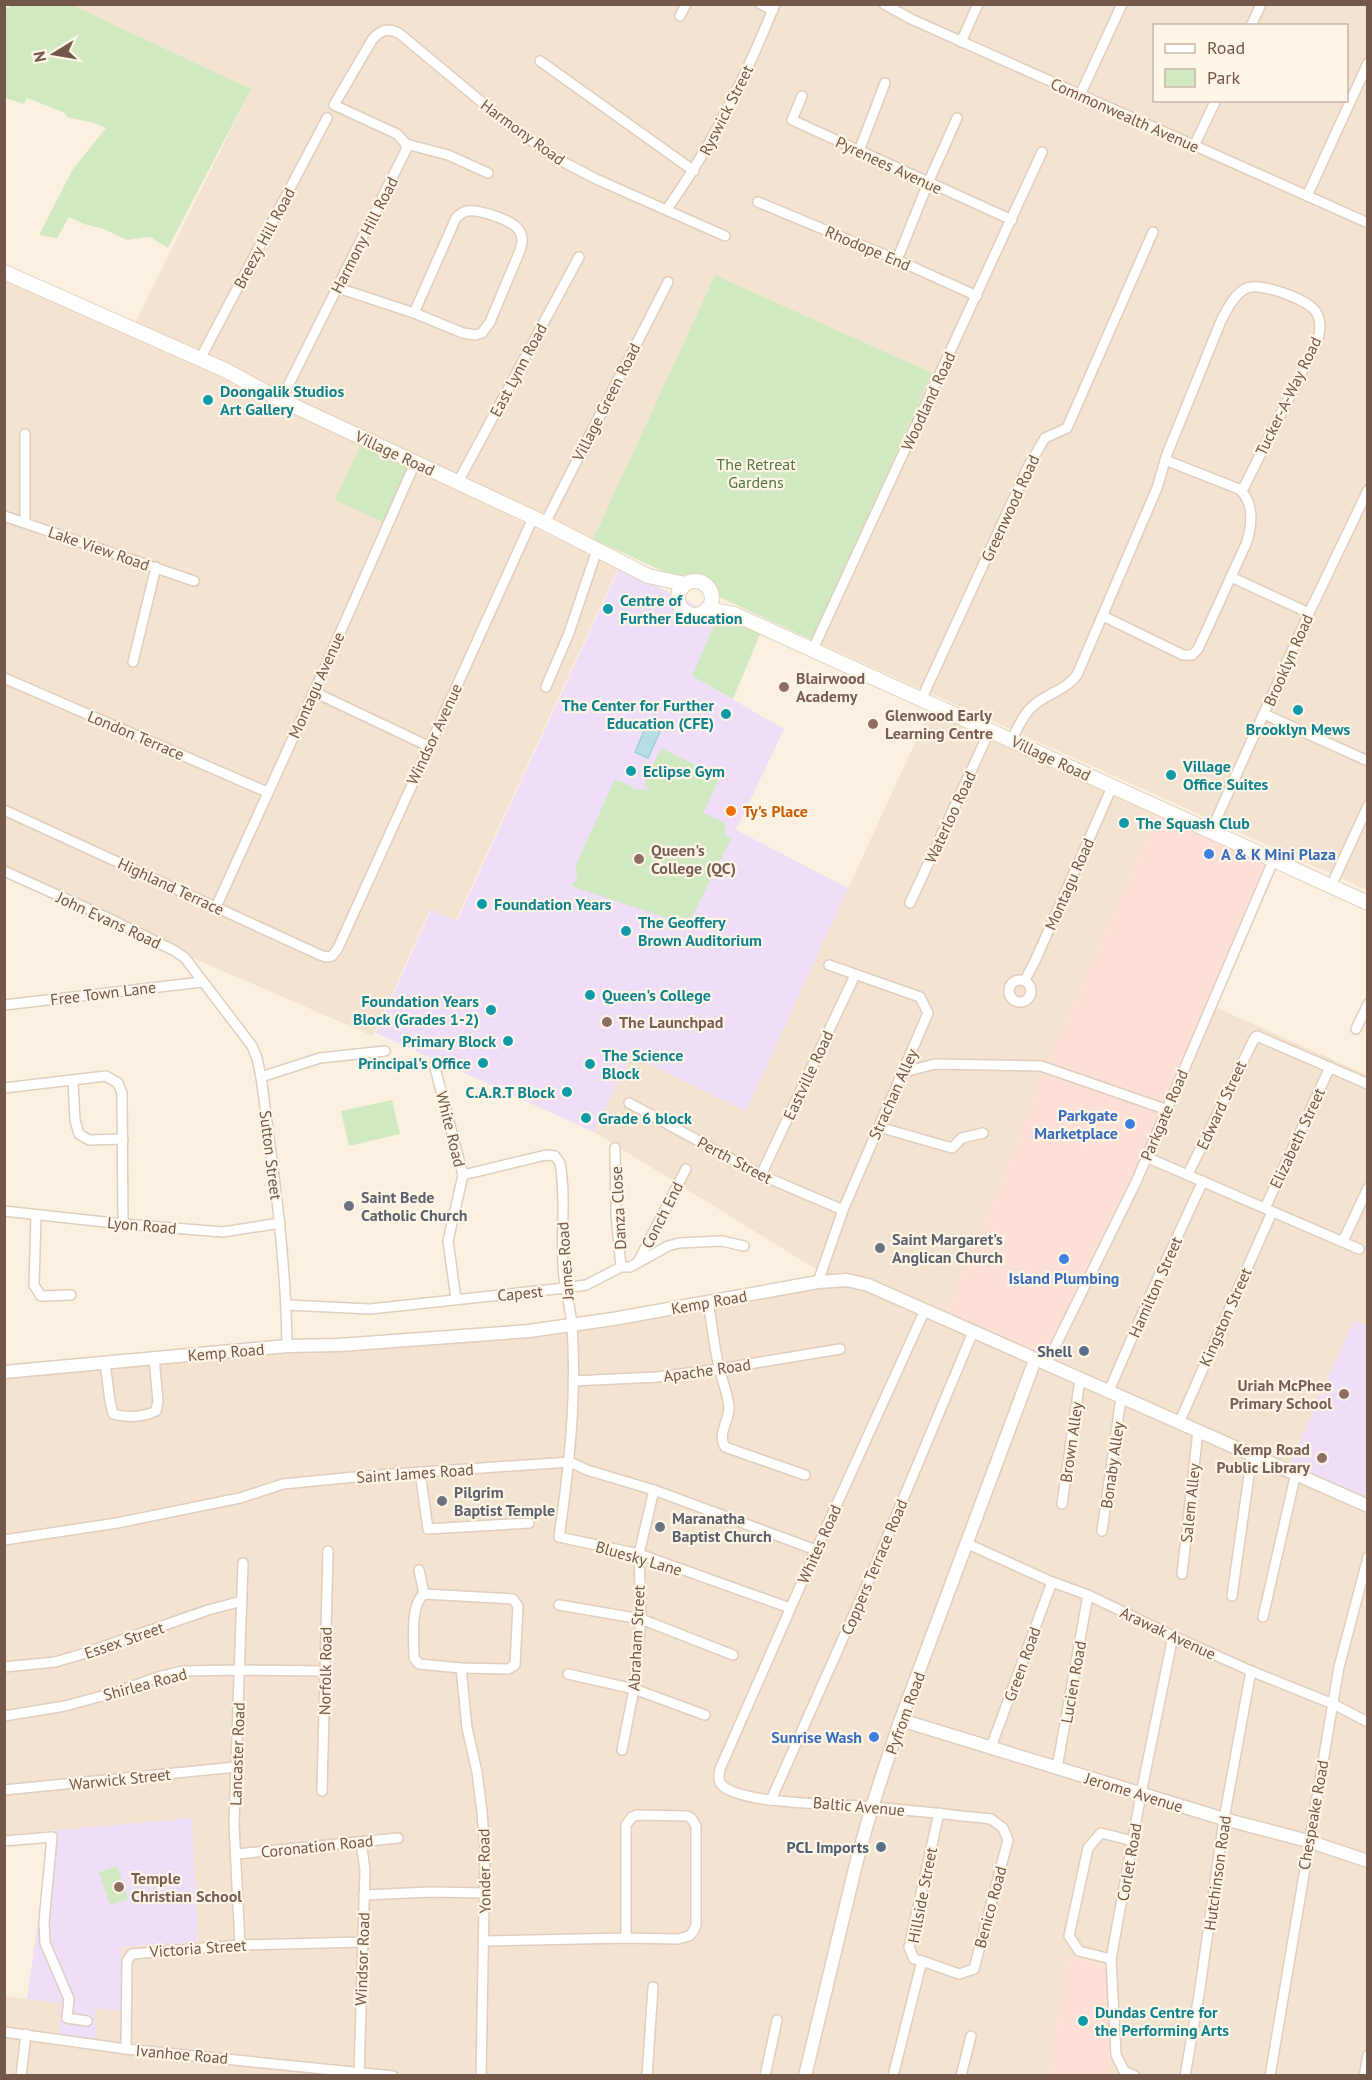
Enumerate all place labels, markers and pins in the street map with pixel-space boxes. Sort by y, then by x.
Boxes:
place label: Doongalik Studios Art Gallery [220,381,344,419]
marker: Doongalik Studios Art Gallery [201,393,215,407]
place label: Centre of Further Education [620,590,743,628]
marker: Centre of Further Education [601,602,615,616]
place label: Blairwood Academy [796,668,865,706]
marker: Blairwood Academy [777,680,791,694]
place label: The Center for Further Education (CFE) [562,695,714,733]
marker: Brooklyn Mews [1291,703,1305,717]
place label: Glenwood Early Learning Centre [885,705,993,743]
marker: The Center for Further Education (CFE) [719,707,733,721]
marker: Glenwood Early Learning Centre [866,717,880,731]
place label: Brooklyn Mews [1246,719,1350,739]
place label: Village Office Suites [1182,756,1269,794]
place label: Eclipse Gym [643,761,725,781]
marker: Eclipse Gym [624,764,638,778]
marker: Village Office Suites [1164,768,1178,782]
place label: Ty's Place [743,801,808,821]
marker: Ty's Place [724,804,738,818]
place label: The Squash Club [1136,813,1250,833]
marker: The Squash Club [1117,816,1131,830]
place label: Queen's College (QC) [651,840,736,878]
place label: A & K Mini Plaza [1221,844,1336,864]
marker: A & K Mini Plaza [1202,847,1216,861]
marker: Queen's College (QC) [632,852,646,866]
place label: Foundation Years [494,894,612,914]
marker: Foundation Years [475,897,489,911]
place label: The Geoffery Brown Auditorium [638,912,762,950]
marker: The Geoffery Brown Auditorium [619,924,633,938]
place label: Queen's College [602,985,711,1005]
marker: Queen's College [583,988,597,1002]
place label: Foundation Years Block (Grades 1-2) [353,991,479,1029]
marker: Foundation Years Block (Grades 1-2) [484,1003,498,1017]
place label: The Launchpad [619,1012,723,1032]
marker: The Launchpad [600,1015,614,1029]
place label: Primary Block [402,1031,496,1051]
marker: Primary Block [501,1034,515,1048]
place label: The Science Block [602,1045,683,1083]
place label: Principal's Office [358,1053,471,1073]
marker: Principal's Office [476,1056,490,1070]
marker: The Science Block [583,1057,597,1071]
place label: C.A.R.T Block [466,1082,555,1102]
marker: C.A.R.T Block [560,1085,574,1099]
place label: Parkgate Marketplace [1034,1105,1118,1143]
place label: Grade 6 block [598,1108,692,1128]
marker: Grade 6 block [579,1111,593,1125]
marker: Parkgate Marketplace [1123,1117,1137,1131]
place label: Saint Bede Catholic Church [361,1187,468,1225]
marker: Saint Bede Catholic Church [342,1199,356,1213]
place label: Saint Margaret's Anglican Church [892,1229,1003,1267]
marker: Saint Margaret's Anglican Church [873,1241,887,1255]
marker: Island Plumbing [1057,1252,1071,1266]
place label: Island Plumbing [1009,1268,1119,1288]
place label: Shell [1037,1341,1072,1361]
marker: Shell [1077,1344,1091,1358]
place label: Uriah McPhee Primary School [1230,1375,1332,1413]
marker: Uriah McPhee Primary School [1337,1387,1351,1401]
place label: Kemp Road Public Library [1217,1439,1310,1477]
marker: Kemp Road Public Library [1315,1451,1329,1465]
place label: Pilgrim Baptist Temple [454,1482,555,1520]
marker: Pilgrim Baptist Temple [435,1494,449,1508]
place label: Maranatha Baptist Church [672,1508,772,1546]
marker: Maranatha Baptist Church [653,1520,667,1534]
place label: Sunrise Wash [771,1727,862,1747]
marker: Sunrise Wash [867,1730,881,1744]
place label: PCL Imports [787,1837,869,1857]
marker: PCL Imports [874,1840,888,1854]
place label: Temple Christian School [131,1868,242,1906]
marker: Temple Christian School [112,1880,126,1894]
place label: Dundas Centre for the Performing Arts [1095,2002,1229,2040]
marker: Dundas Centre for the Performing Arts [1076,2014,1090,2028]

